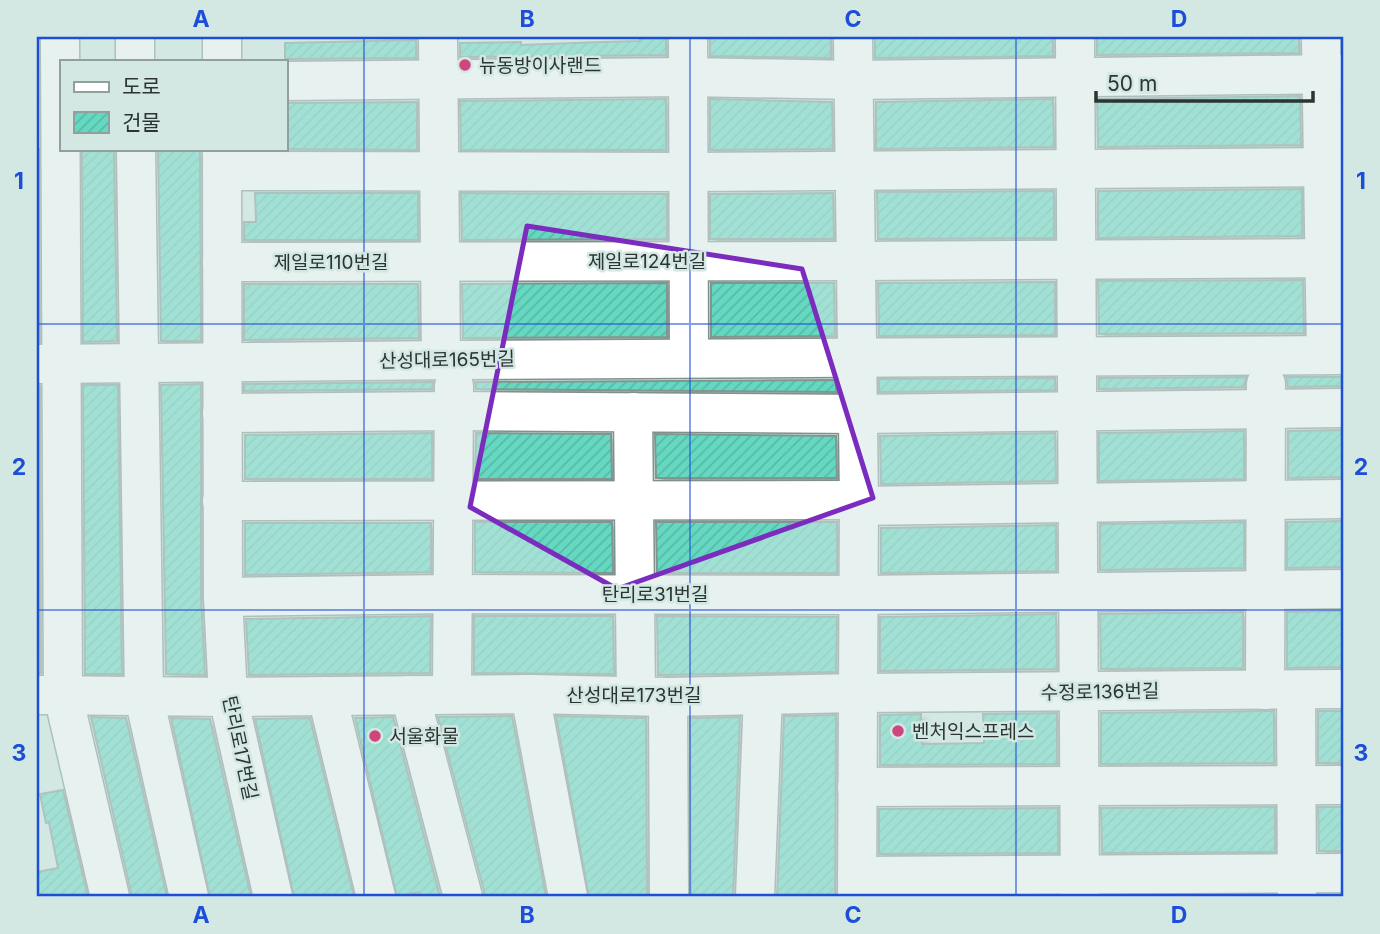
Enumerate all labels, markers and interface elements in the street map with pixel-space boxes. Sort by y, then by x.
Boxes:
text: A [192,5,210,33]
text: B [519,5,535,33]
text: C [844,5,862,33]
text: D [1171,5,1187,33]
place label: 뉴동방이사랜드 [479,54,601,77]
marker: 뉴동방이사랜드 [457,57,473,73]
legend [60,60,287,150]
scale bar [1096,60,1314,104]
text: 50 m [1107,71,1157,96]
text: 도로 [122,74,161,99]
text: 건물 [122,110,161,135]
text: 1 [14,167,24,195]
text: 1 [1356,167,1366,195]
street label: 제일로124번길 [588,250,706,273]
street label: 제일로110번길 [274,251,388,274]
street label: 산성대로165번길 [379,347,515,373]
text: 2 [12,453,26,481]
text: 2 [1354,453,1368,481]
street label: 탄리로31번길 [602,583,708,606]
street label: 수정로136번길 [1040,679,1160,705]
street label: 산성대로173번길 [567,684,701,707]
street label: 탄리로17번길 [218,694,262,802]
place label: 벤처익스프레스 [912,720,1034,743]
marker: 벤처익스프레스 [890,723,906,739]
place label: 서울화물 [389,725,459,748]
marker: 서울화물 [367,728,383,744]
text: 3 [12,739,26,767]
text: 3 [1354,739,1368,767]
text: A [192,901,210,929]
text: B [519,901,535,929]
text: C [844,901,862,929]
text: D [1171,901,1187,929]

